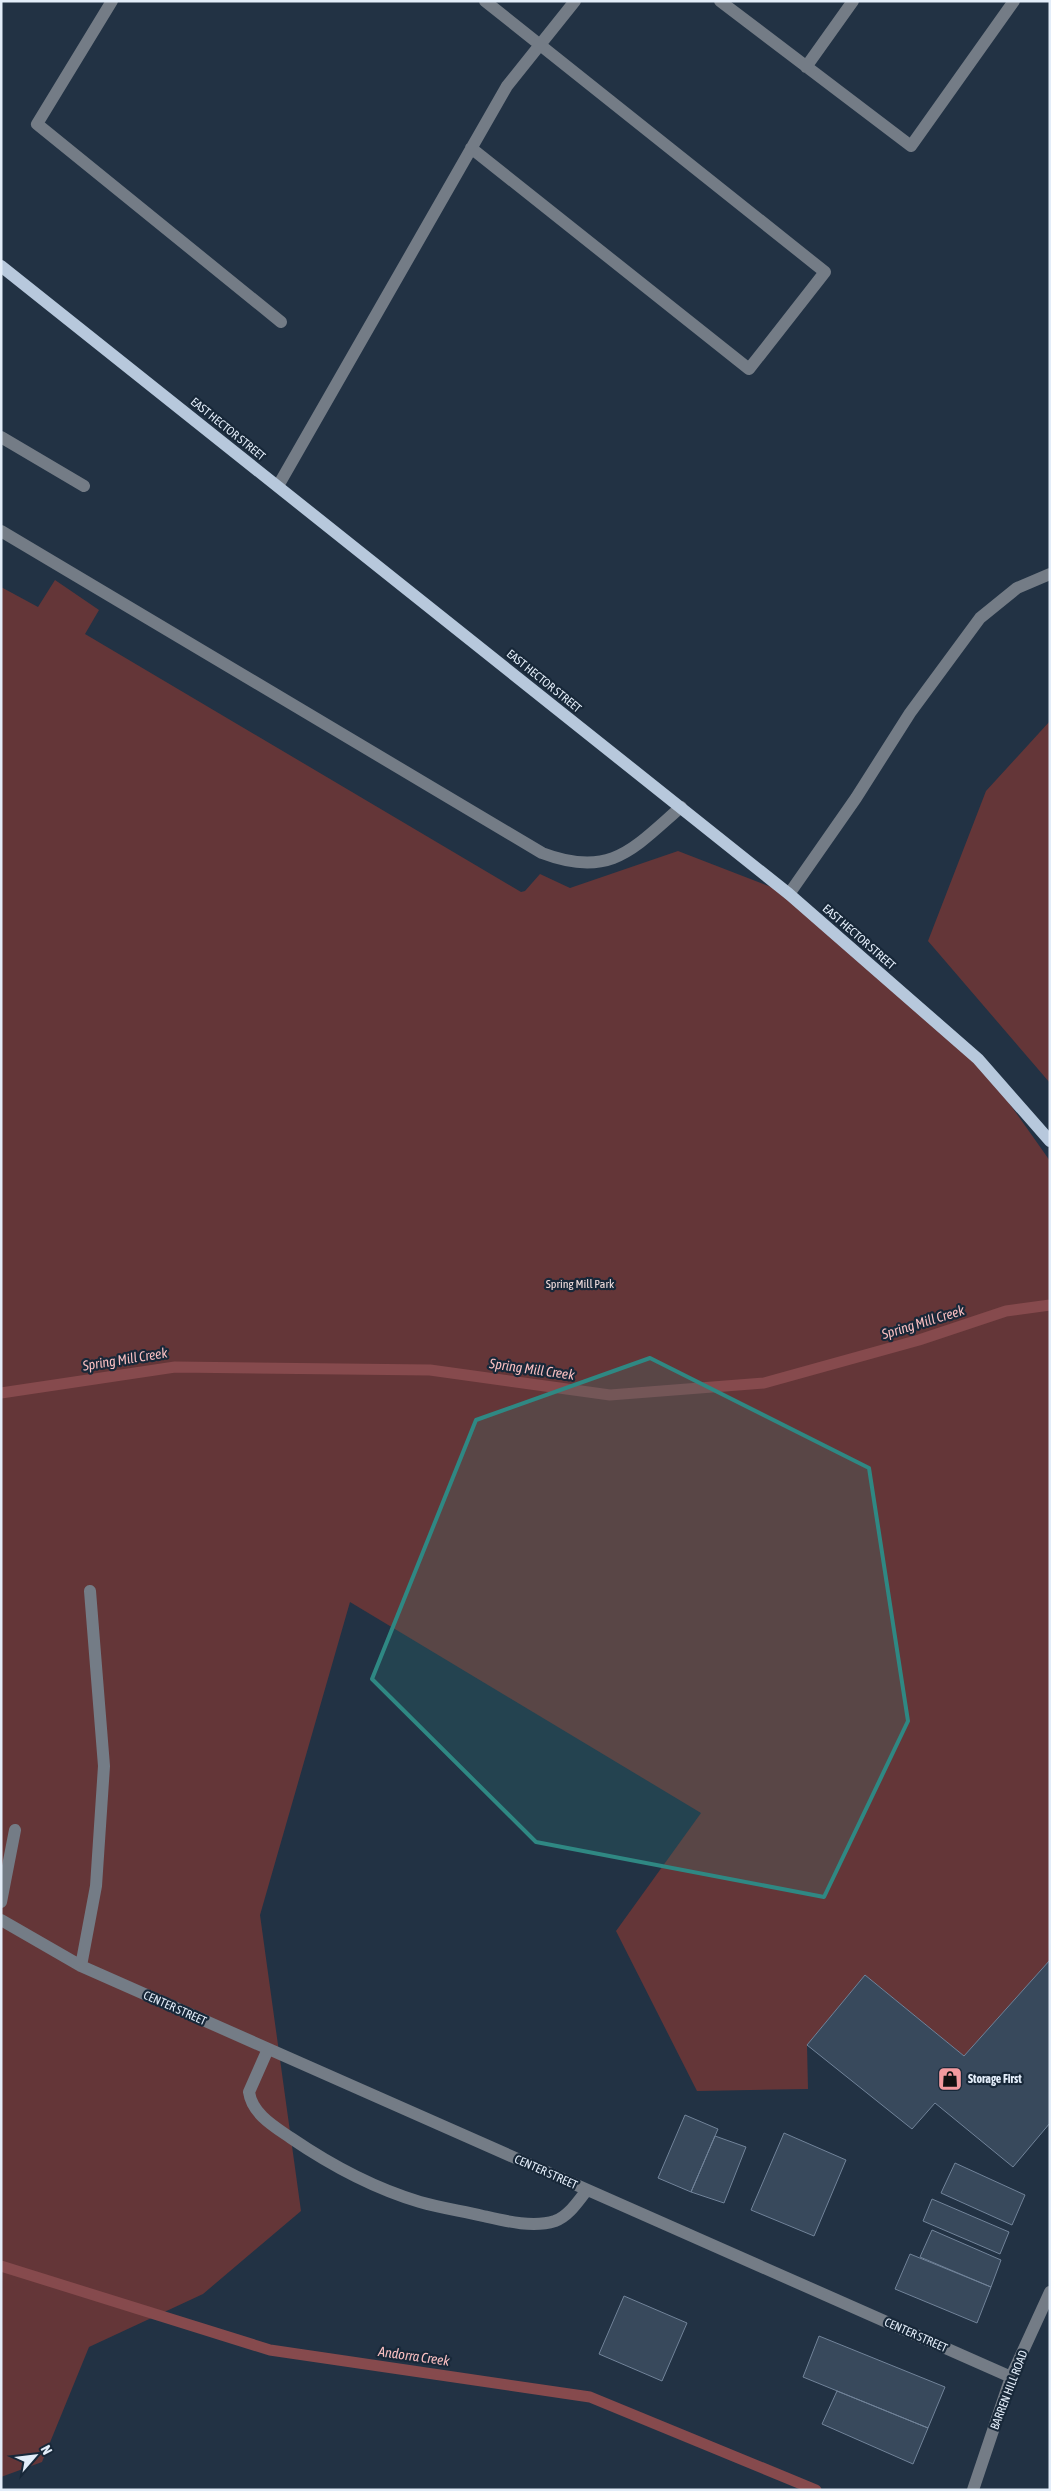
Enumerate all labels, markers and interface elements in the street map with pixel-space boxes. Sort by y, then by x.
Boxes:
street label: EAST HECTOR STREET [188,395,269,464]
street label: EAST HECTOR STREET [504,647,585,716]
street label: EAST HECTOR STREET [820,902,899,973]
park label: Spring Mill Park [546,1277,615,1291]
water label: Spring Mill Creek [879,1302,967,1342]
water label: Spring Mill Creek [80,1344,169,1374]
water label: Spring Mill Creek [487,1355,576,1383]
street label: CENTER STREET [141,1988,209,2028]
shop icon: Storage First [937,2066,963,2092]
place label: Storage First [968,2072,1022,2086]
street label: CENTER STREET [512,2152,580,2192]
street label: CENTER STREET [882,2315,950,2355]
water label: Andorra Creek [376,2343,451,2369]
street label: BARREN HILL ROAD [987,2348,1031,2432]
north arrow [10,2431,60,2481]
text: N [37,2442,55,2457]

